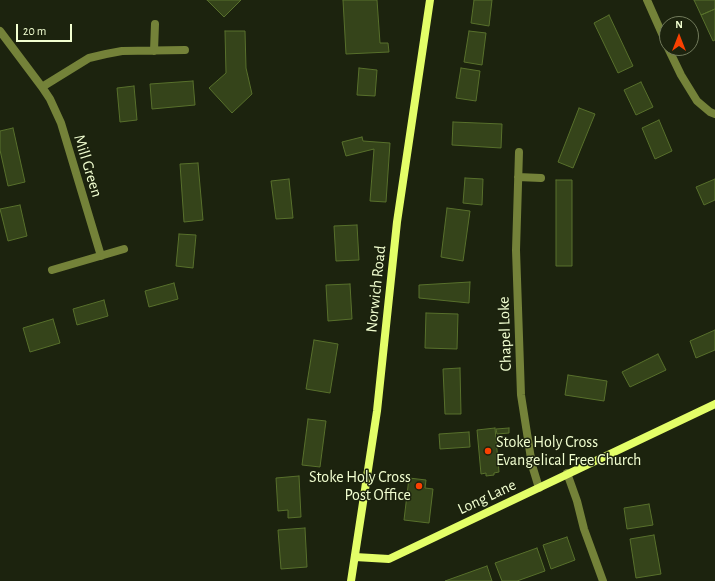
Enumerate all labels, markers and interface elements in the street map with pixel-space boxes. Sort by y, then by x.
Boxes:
scale bar [18,16,74,42]
north arrow [659,16,699,56]
text: N [675,19,683,30]
text: 20 m [23,25,46,37]
street label: Mill Green [69,132,107,200]
street label: Norwich Road [362,245,390,333]
street label: Chapel Loke [494,296,516,372]
place label: Stoke Holy Cross Evangelical Free Church [496,432,641,470]
marker: Stoke Holy Cross Evangelical Free Church [483,446,493,456]
place label: Stoke Holy Cross Post Office [309,467,411,505]
street label: Long Lane [455,475,519,519]
marker: Stoke Holy Cross Post Office [414,481,424,491]

